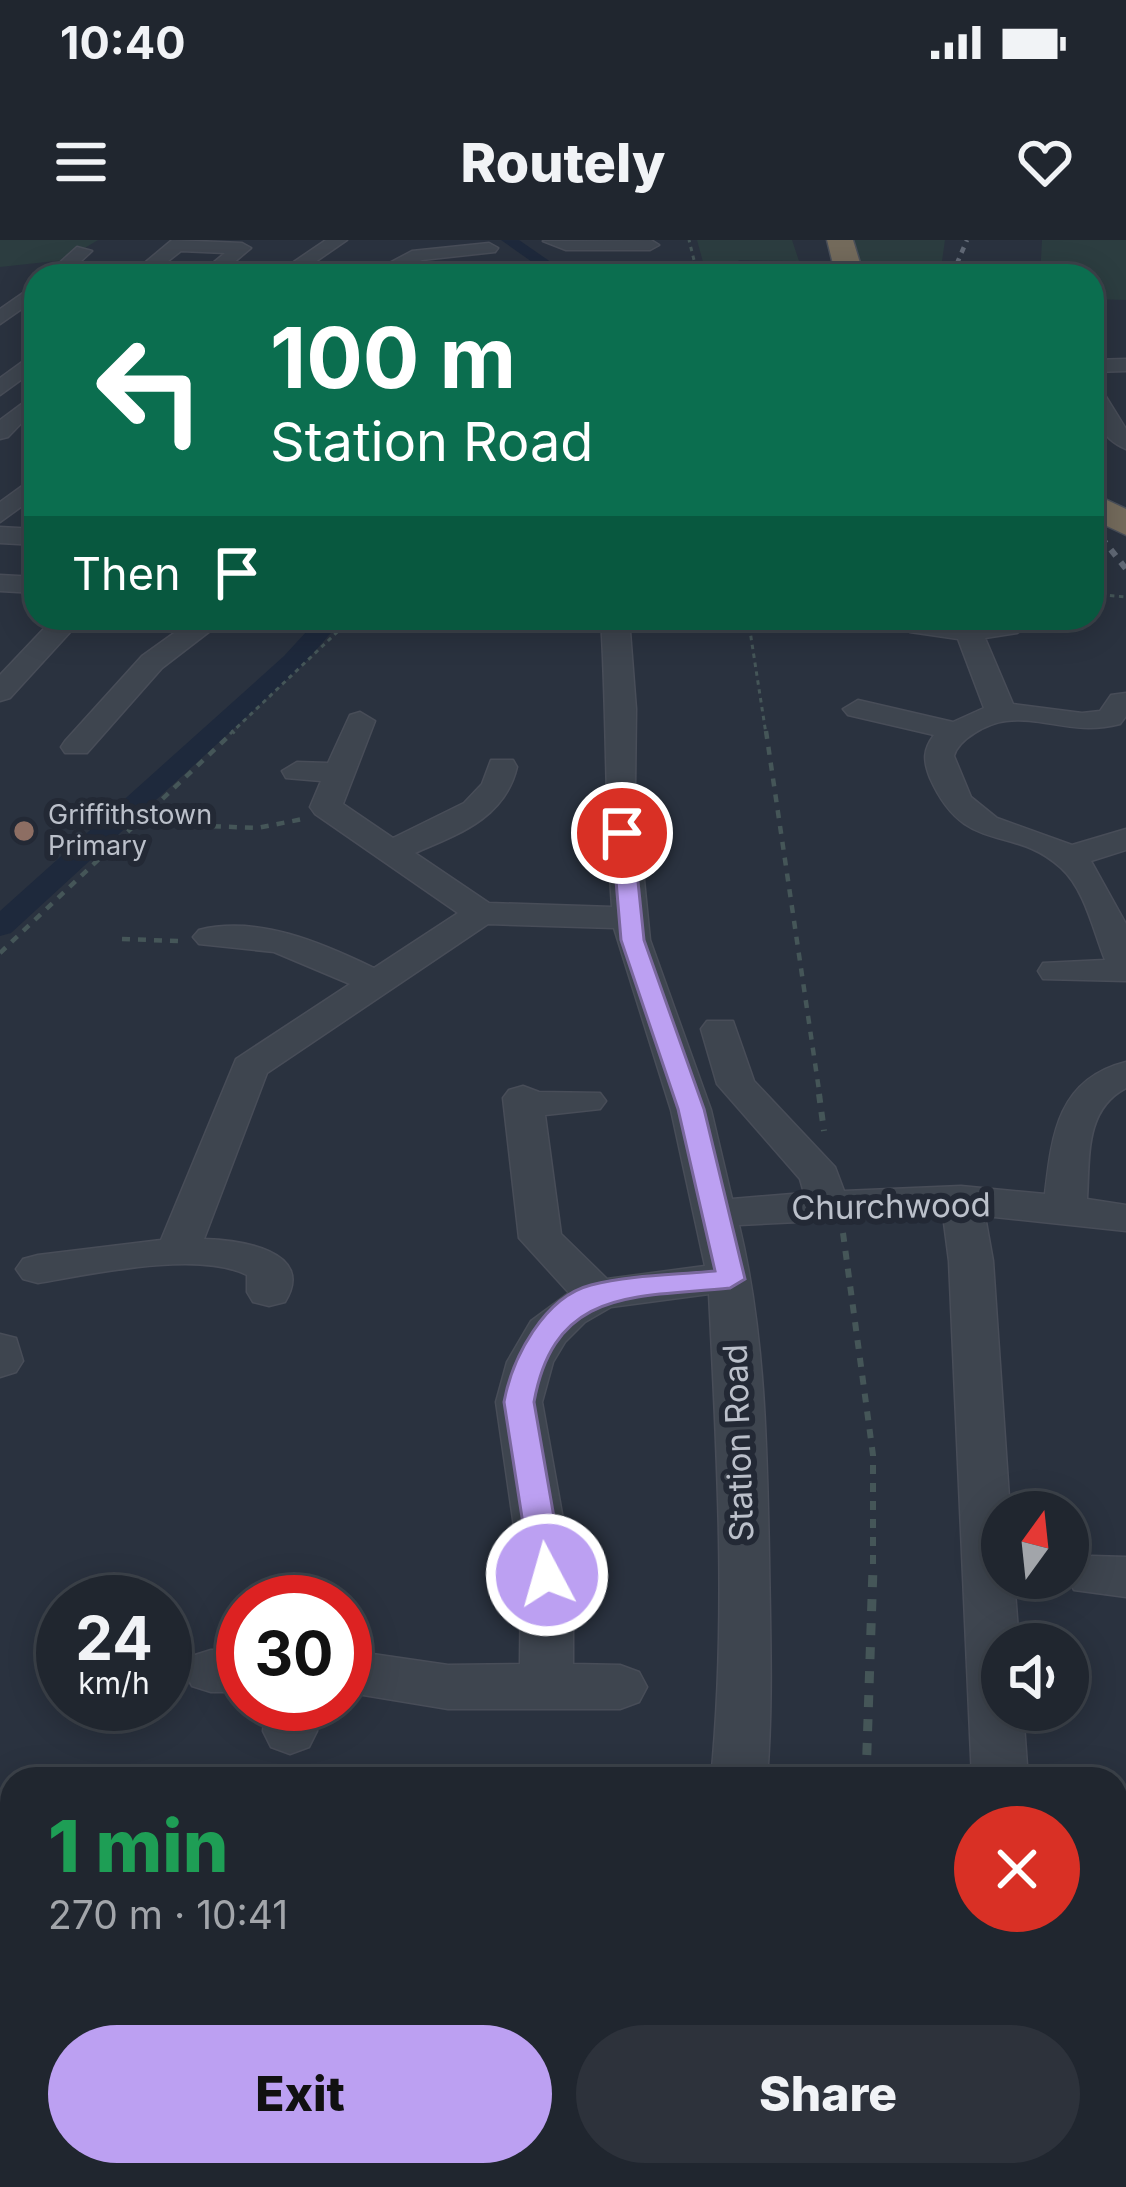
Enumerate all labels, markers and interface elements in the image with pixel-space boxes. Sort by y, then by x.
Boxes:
text: 10:40 [60,15,186,70]
icon: menu [48,129,114,195]
icon: heart [1012,129,1078,195]
text: Routely [461,130,665,195]
text: 100 m [270,307,516,408]
icon: left [72,312,228,468]
text: Station Road [270,409,593,474]
icon: arrive [204,540,270,606]
text: Then [72,546,180,601]
pin [571,782,673,884]
place label: Griffithstown Primary [48,798,212,862]
icon: arrive [589,800,655,866]
marker: Griffithstown Primary [11,818,37,844]
street label: Churchwood [791,1184,991,1228]
street label: Station Road [715,1344,761,1542]
north arrow [981,1491,1089,1599]
map controls [981,1491,1089,1731]
position arrow [484,1512,610,1638]
speed limit sign: 30 [216,1575,372,1731]
text: 24 [75,1602,153,1674]
button: sound [981,1623,1089,1731]
text: km/h [78,1665,150,1701]
text: 1 min [48,1802,228,1889]
button: close [954,1806,1080,1932]
text: 270 m · 10:41 [48,1891,288,1938]
button: Exit [48,2025,552,2163]
button: Share [576,2025,1080,2163]

